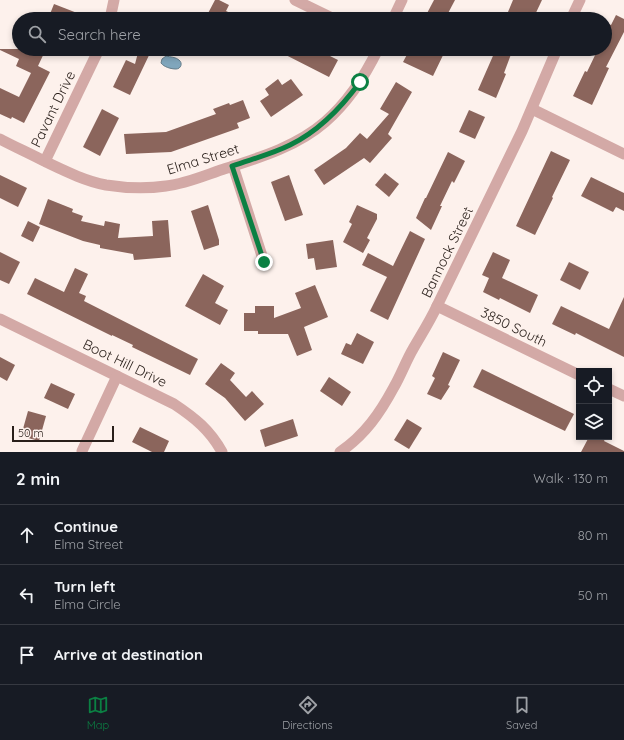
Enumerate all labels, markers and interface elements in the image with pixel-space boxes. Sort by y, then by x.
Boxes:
search box [12,12,612,56]
icon: search [26,23,48,45]
text: Search here [58,25,141,44]
street label: Pavant Drive [27,68,79,150]
route start [351,73,369,91]
street label: Elma Street [165,139,241,178]
street label: Bannock Street [417,203,477,300]
route end [255,253,273,271]
street label: 3850 South [478,303,550,351]
street label: Boot Hill Drive [80,335,170,391]
map controls [576,368,612,440]
button: locate [576,368,612,404]
button: layers [576,404,612,440]
scale bar [12,424,114,443]
text: 50 m [18,426,44,440]
text: 2 min [16,468,60,489]
text: Walk · 130 m [533,470,608,486]
text: Continue [54,517,118,536]
icon: ahead [16,524,38,546]
text: 80 m [578,527,608,543]
text: Elma Street [54,536,123,552]
text: Turn left [54,577,116,596]
icon: left [16,584,38,606]
text: 50 m [578,587,608,603]
text: Elma Circle [54,596,121,612]
icon: arrive [16,644,38,666]
text: Arrive at destination [54,645,203,664]
tab: Map [87,694,109,732]
tab: Directions [282,694,333,732]
tab: Saved [506,694,537,732]

